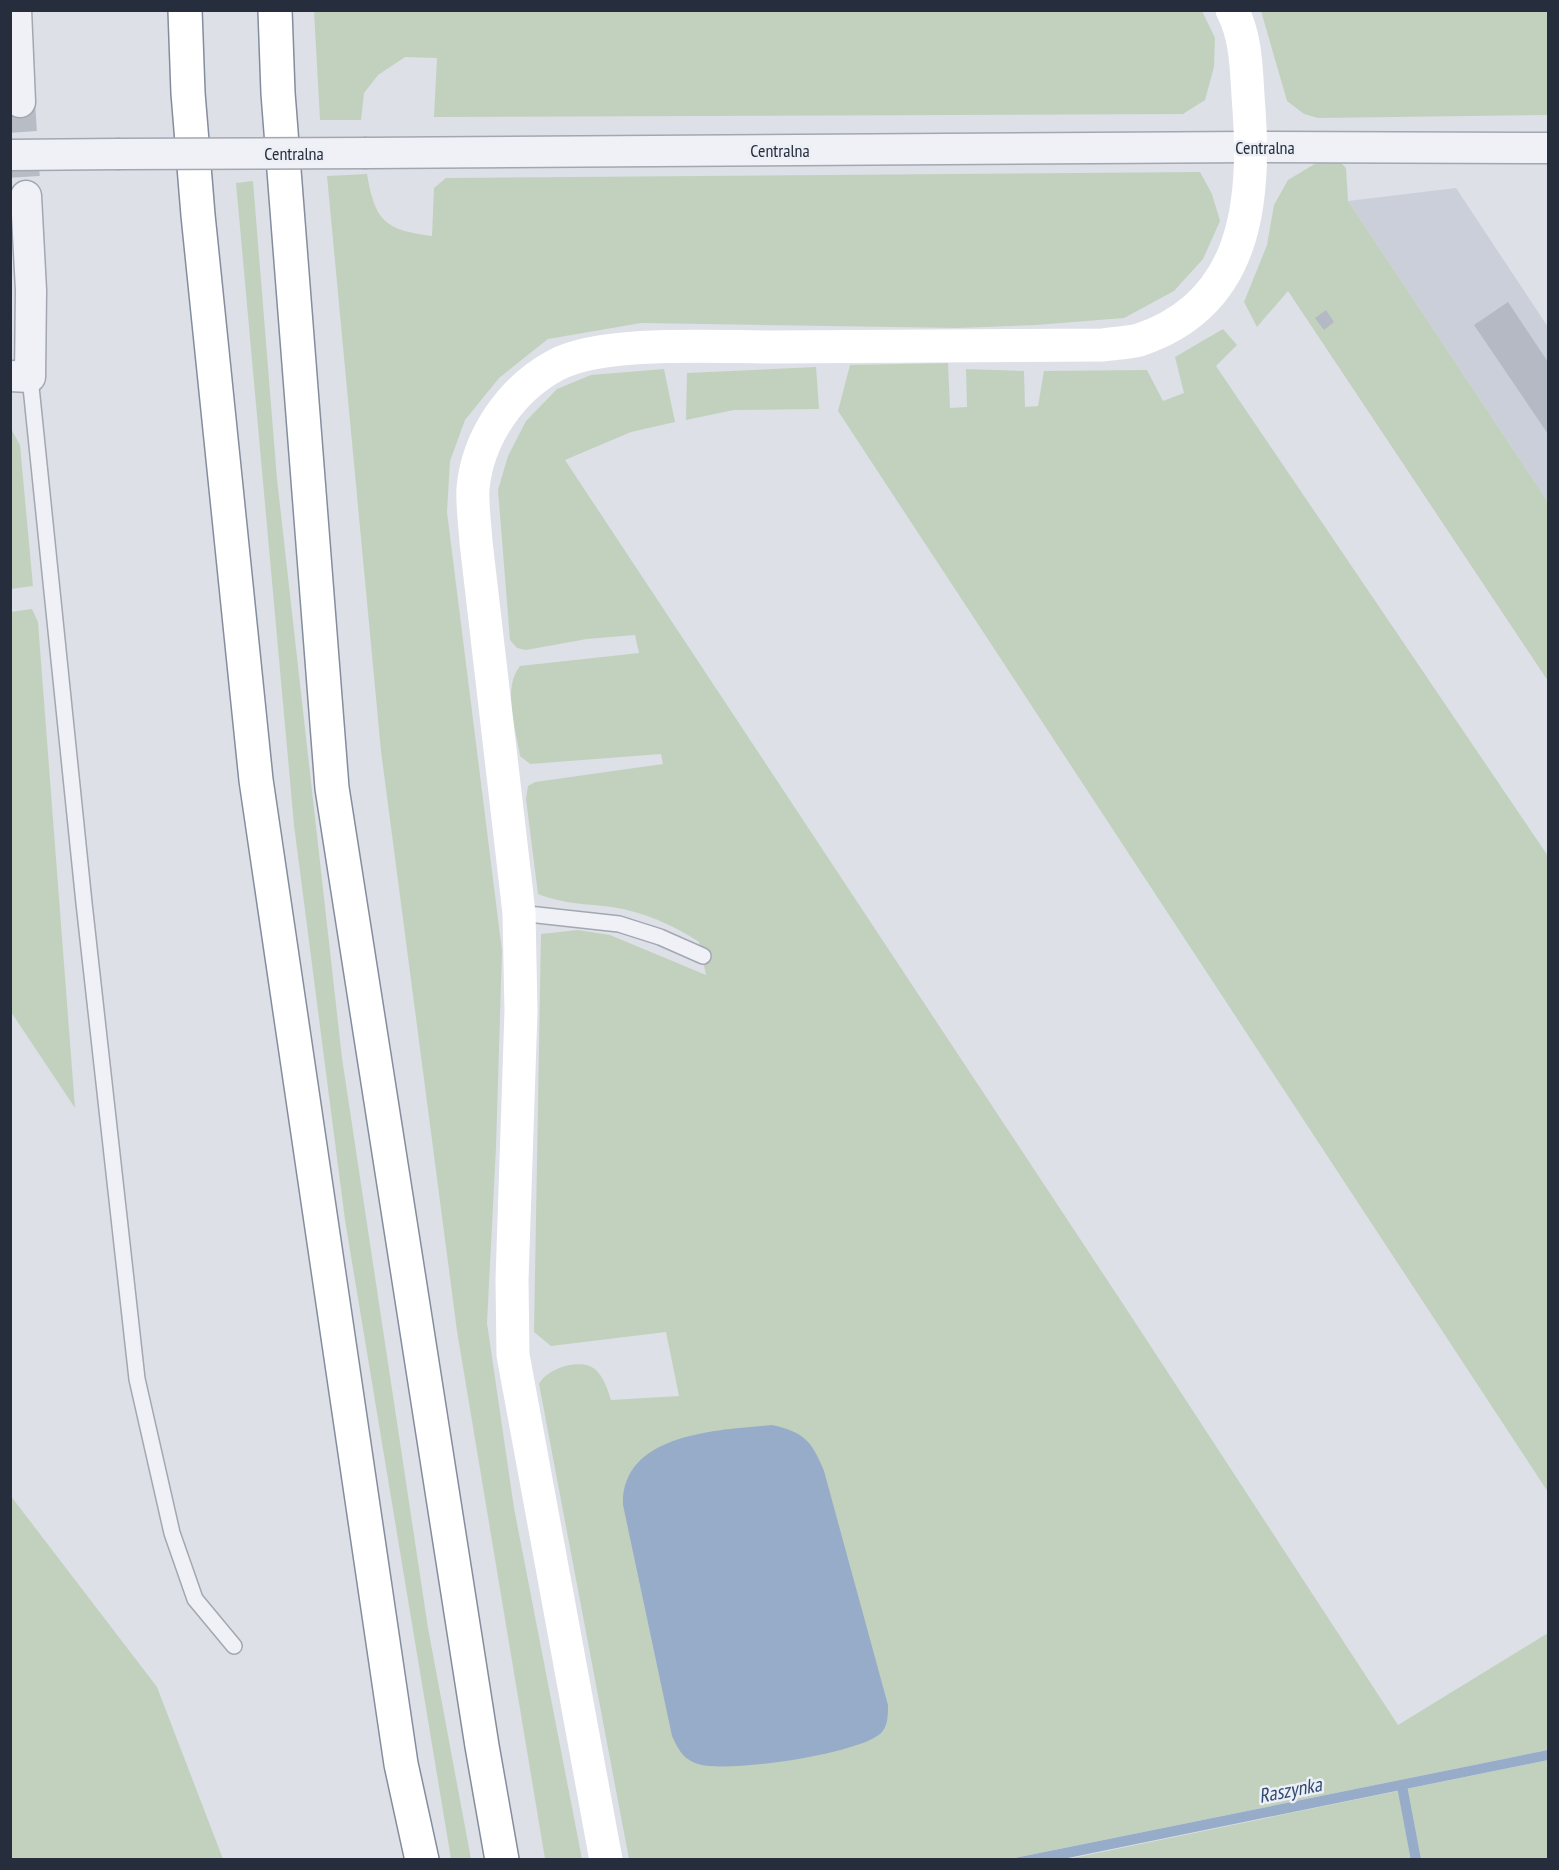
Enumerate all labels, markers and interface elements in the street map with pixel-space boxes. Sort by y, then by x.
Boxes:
street label: Centralna [1235,136,1295,159]
street label: Centralna [750,139,810,162]
street label: Centralna [264,142,324,165]
water label: Raszynka [1256,1771,1325,1809]

